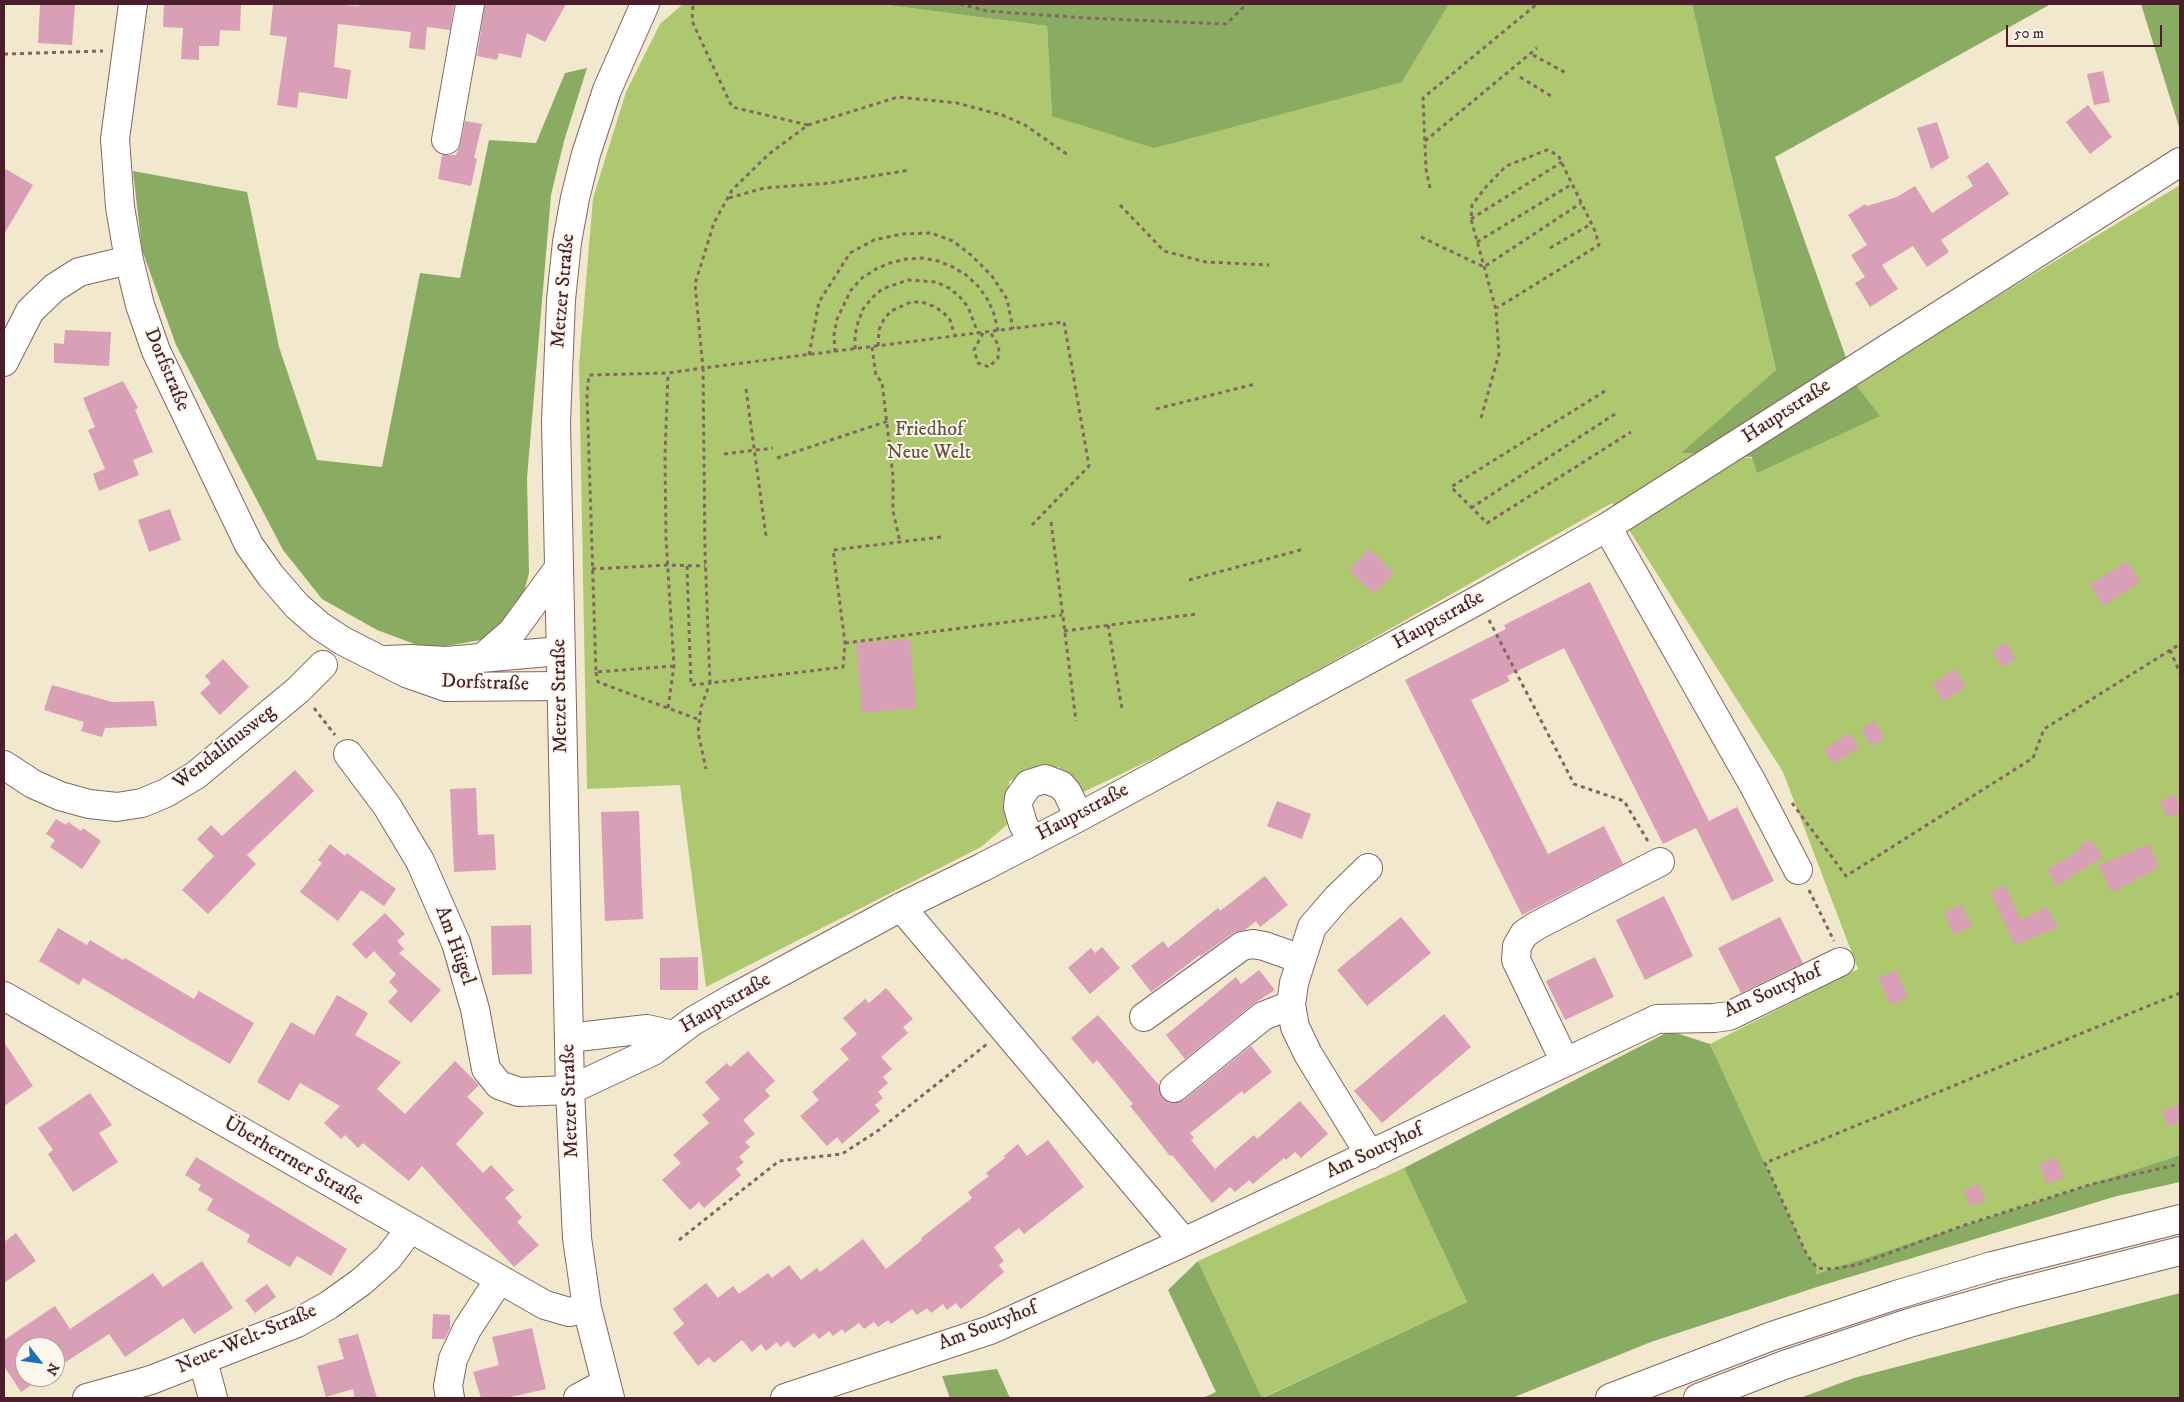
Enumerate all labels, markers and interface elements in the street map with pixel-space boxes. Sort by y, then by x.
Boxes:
scale bar [2009,15,2165,47]
text: 50 m [2014,24,2044,43]
street label: Metzer Straße [547,233,581,349]
street label: Dorfstraße [138,325,194,415]
street label: Hauptstraße [1738,374,1836,450]
park label: Friedhof Neue Welt [887,419,971,466]
street label: Hauptstraße [1389,586,1489,656]
street label: Metzer Straße [548,639,574,753]
street label: Dorfstraße [441,670,529,698]
street label: Wendalinusweg [169,701,281,795]
street label: Hauptstraße [1033,779,1133,847]
street label: Am Hügel [429,903,479,989]
street label: Am Soutyhof [1721,960,1825,1024]
street label: Hauptstraße [676,968,776,1040]
street label: Metzer Straße [557,1043,585,1159]
street label: Überherrner Straße [219,1112,367,1212]
street label: Am Soutyhof [1323,1119,1427,1185]
street label: Am Soutyhof [935,1297,1041,1357]
street label: Neue-Welt-Straße [173,1300,321,1380]
north arrow [15,1337,65,1387]
text: N [41,1360,63,1378]

